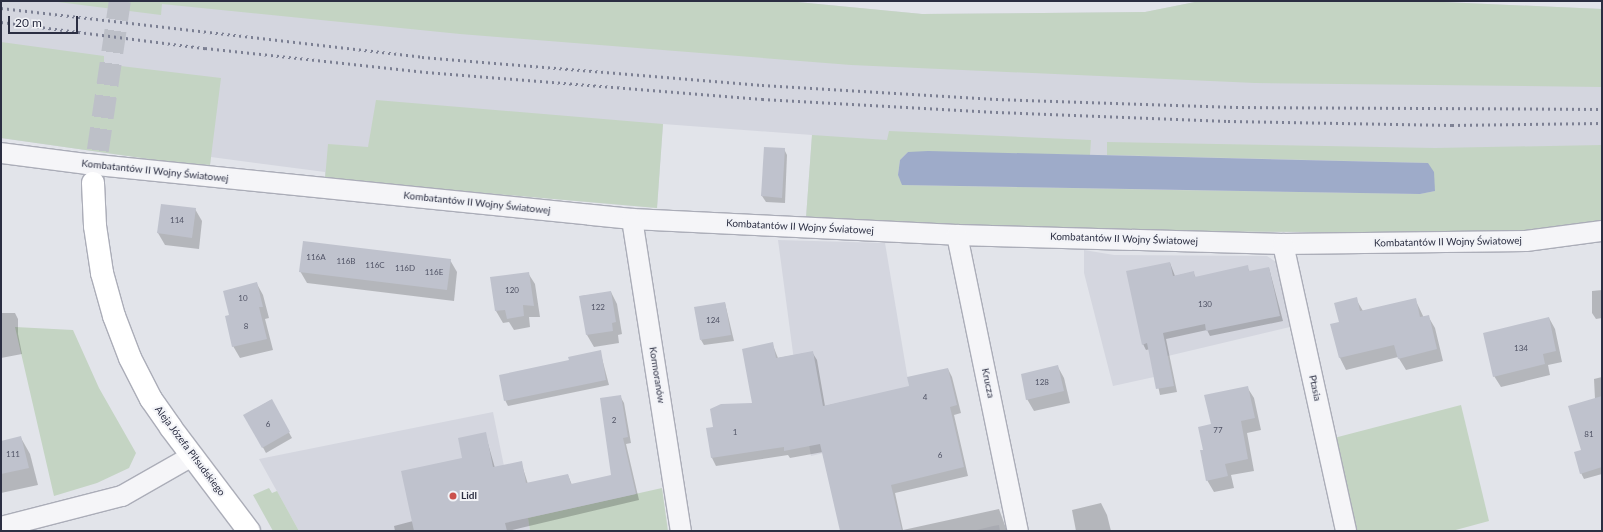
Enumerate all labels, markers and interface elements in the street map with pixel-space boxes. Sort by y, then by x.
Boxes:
scale bar [10,8,80,34]
text: 20 m [15,15,42,30]
street label: Kombatantów II Wojny Światowej [81,157,229,185]
street label: Kombatantów II Wojny Światowej [403,189,551,217]
house number: 114 [170,216,184,226]
street label: Kombatantów II Wojny Światowej [726,217,874,237]
street label: Kombatantów II Wojny Światowej [1050,230,1198,248]
street label: Kombatantów II Wojny Światowej [1374,235,1522,249]
house number: 116A [306,253,326,263]
house number: 116B [336,257,356,267]
house number: 116C [365,261,385,271]
house number: 116D [395,264,415,274]
house number: 116E [425,268,443,278]
house number: 120 [505,286,519,296]
house number: 10 [238,294,248,304]
house number: 130 [1198,300,1212,310]
house number: 122 [591,303,605,313]
house number: 124 [706,316,720,326]
house number: 8 [244,322,248,332]
house number: 134 [1514,344,1528,354]
street label: Kormoranów [647,346,667,404]
street label: Krucza [979,367,997,399]
street label: Ptasia [1306,374,1324,402]
house number: 128 [1035,378,1049,388]
house number: 4 [923,393,927,403]
street label: Aleja Józefa Piłsudskiego [152,404,228,498]
house number: 2 [612,416,616,426]
house number: 6 [266,420,270,430]
house number: 77 [1213,426,1223,436]
house number: 1 [733,428,737,438]
house number: 81 [1584,430,1594,440]
house number: 111 [6,450,20,460]
house number: 6 [938,451,942,461]
place label: Lidl [461,490,477,502]
marker: Lidl [448,491,458,501]

